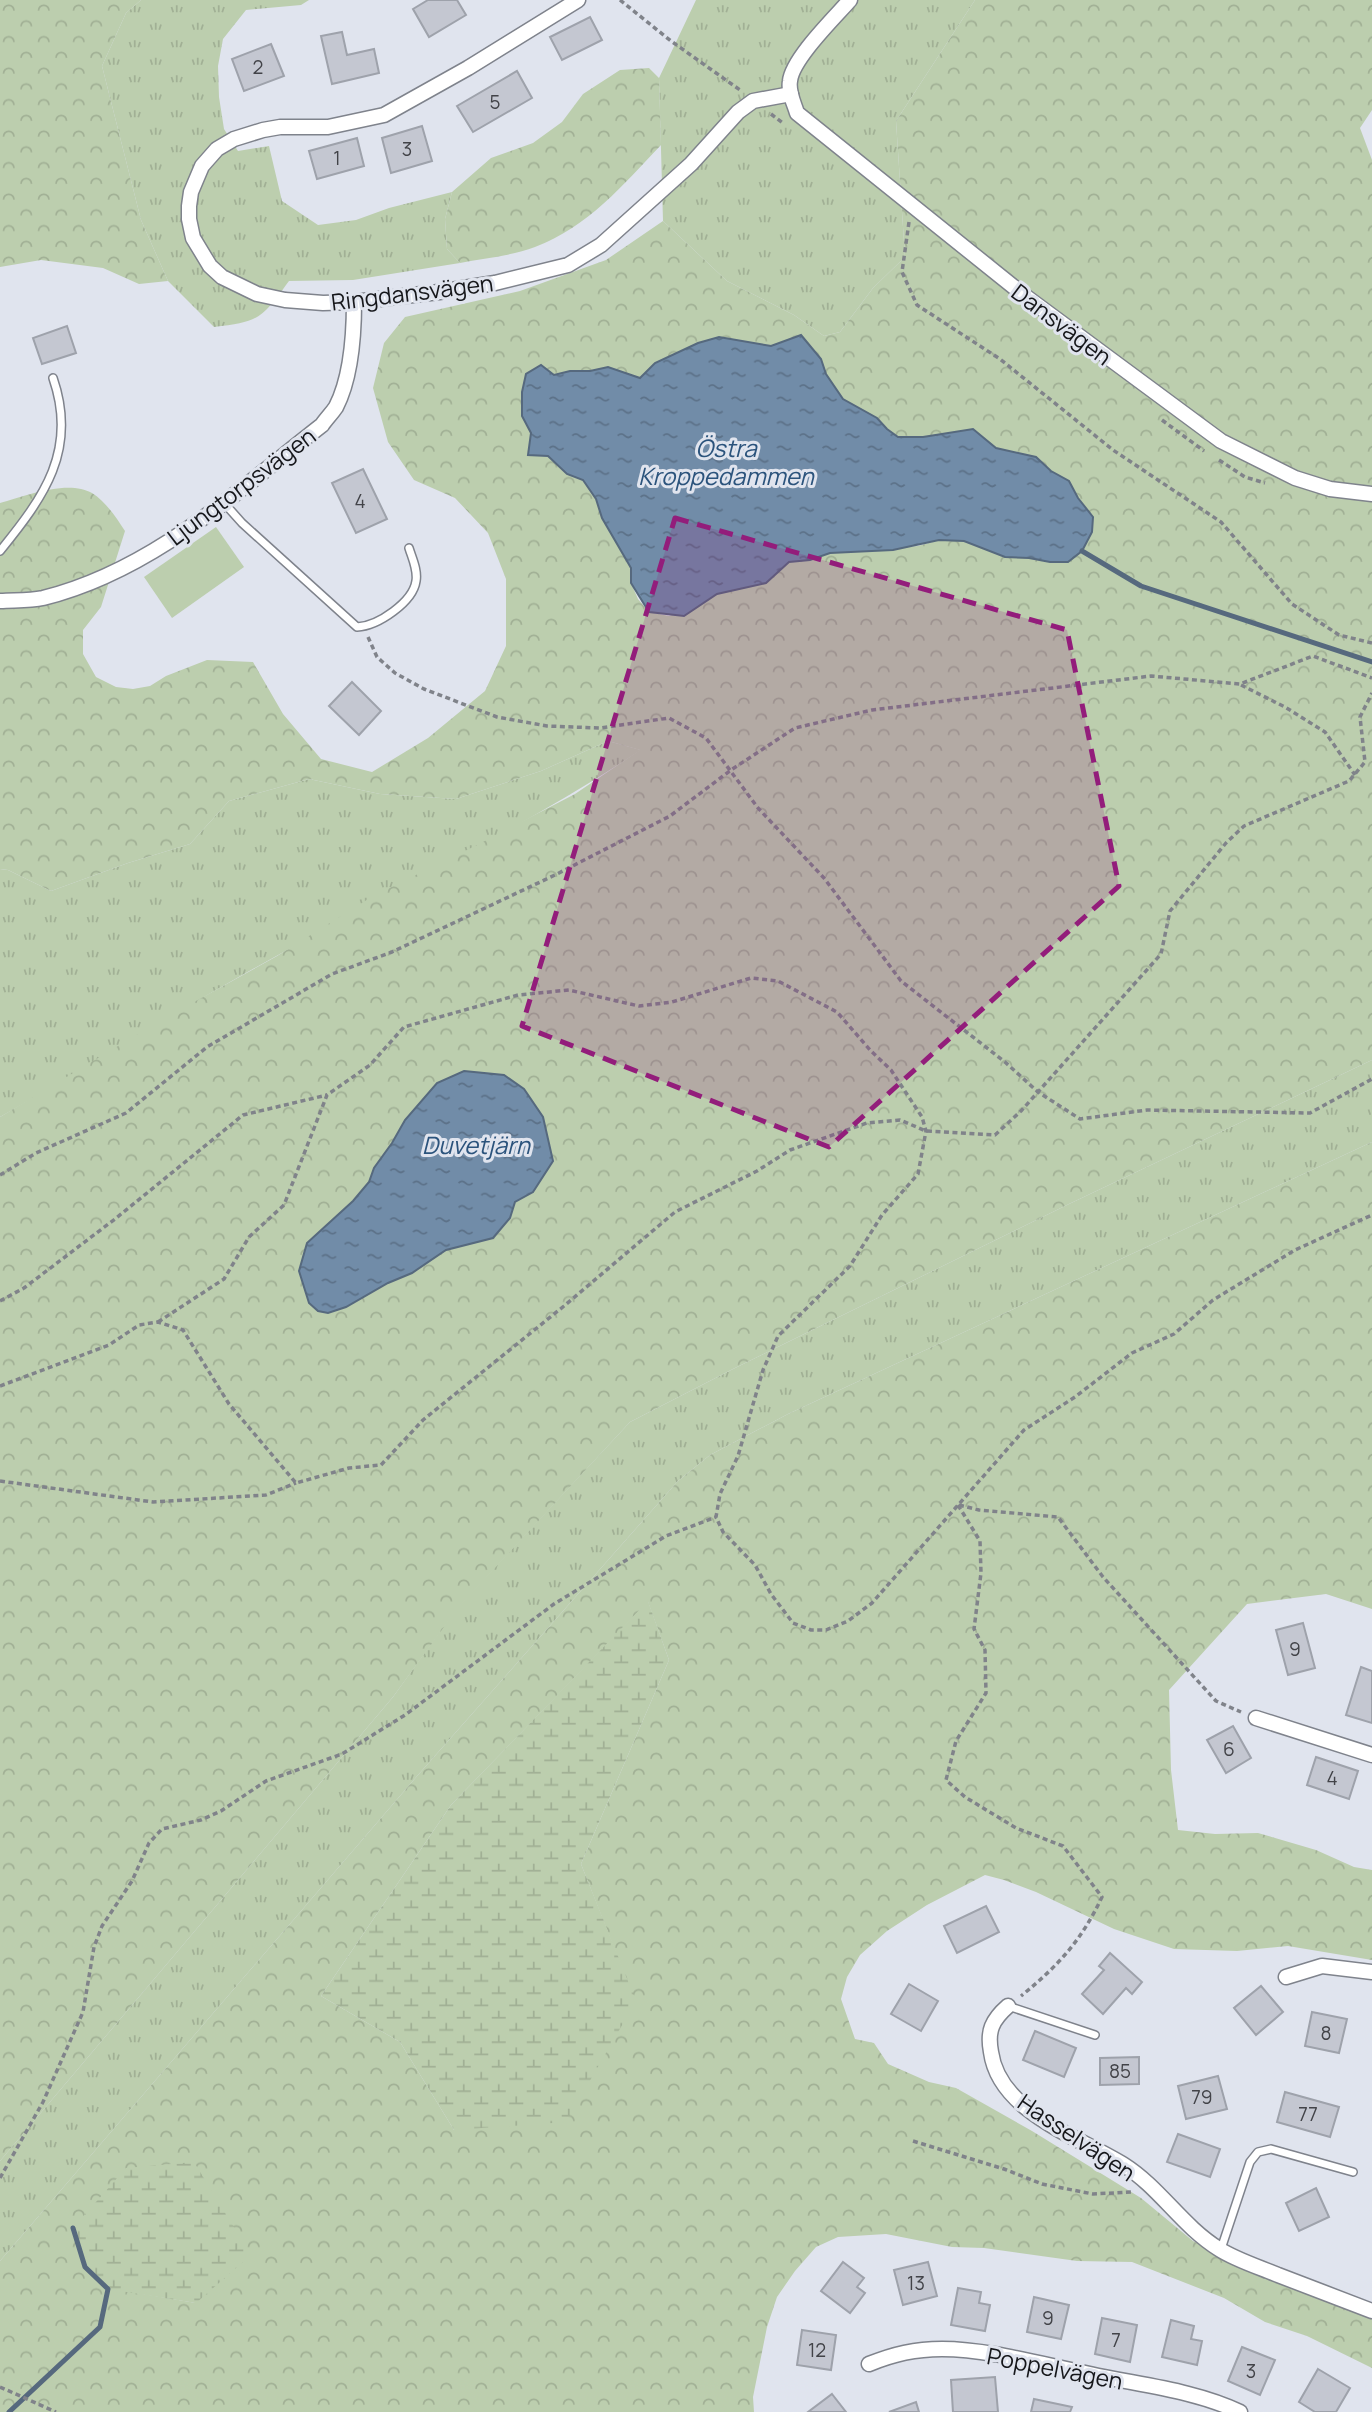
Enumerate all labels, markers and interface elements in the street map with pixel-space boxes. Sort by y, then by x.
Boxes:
house number: 2 [253,54,263,80]
house number: 5 [490,89,501,115]
house number: 3 [402,136,412,162]
house number: 1 [333,145,341,171]
street label: Ringdansvägen [329,266,495,318]
street label: Dansvägen [1005,276,1119,372]
street label: Ljungtorpsvägen [160,420,322,552]
water label: Östra Kroppedammen [638,431,814,492]
house number: 4 [354,488,366,514]
water label: Duvetjärn [422,1128,531,1161]
house number: 9 [1289,1636,1301,1662]
house number: 6 [1223,1736,1235,1762]
house number: 4 [1326,1765,1338,1791]
house number: 8 [1320,2020,1332,2046]
house number: 85 [1109,2058,1131,2084]
house number: 79 [1191,2084,1213,2110]
street label: Hasselvägen [1012,2086,1142,2188]
house number: 77 [1298,2101,1318,2127]
house number: 13 [907,2270,925,2296]
house number: 9 [1042,2305,1054,2331]
house number: 7 [1111,2327,1121,2353]
house number: 12 [808,2337,826,2363]
street label: Poppelvägen [984,2339,1126,2397]
house number: 3 [1246,2358,1256,2384]

